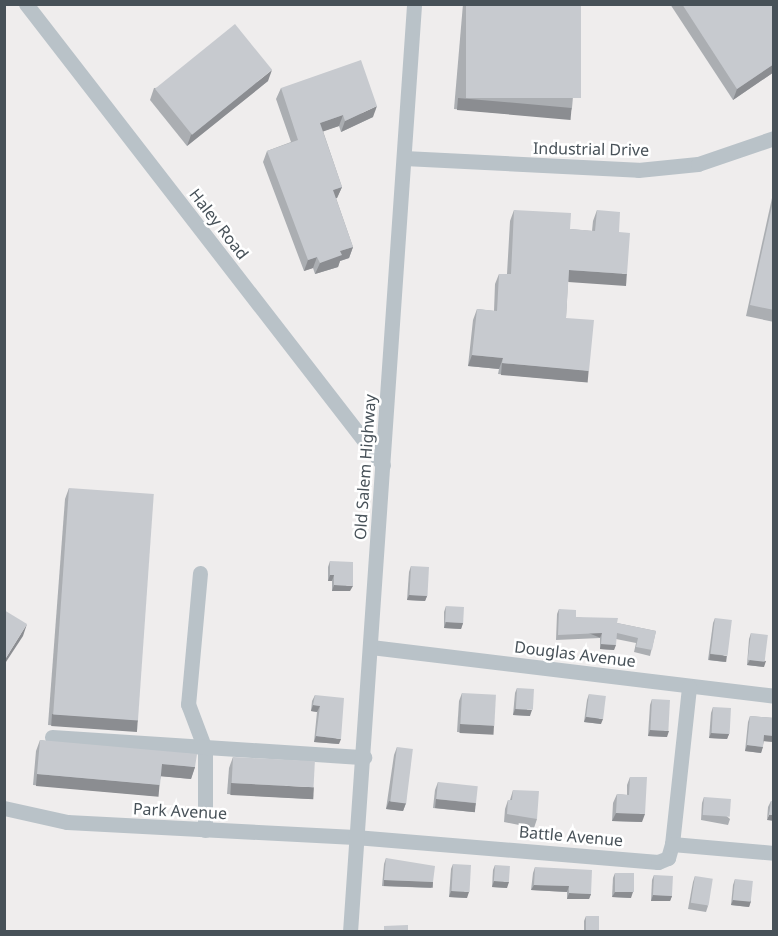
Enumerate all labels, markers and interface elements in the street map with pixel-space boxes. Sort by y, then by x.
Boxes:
street label: Industrial Drive [533,138,649,160]
street label: Haley Road [185,185,253,263]
street label: Old Salem Highway [350,393,380,541]
street label: Douglas Avenue [513,637,637,671]
street label: Park Avenue [132,799,228,823]
street label: Battle Avenue [518,822,624,850]

